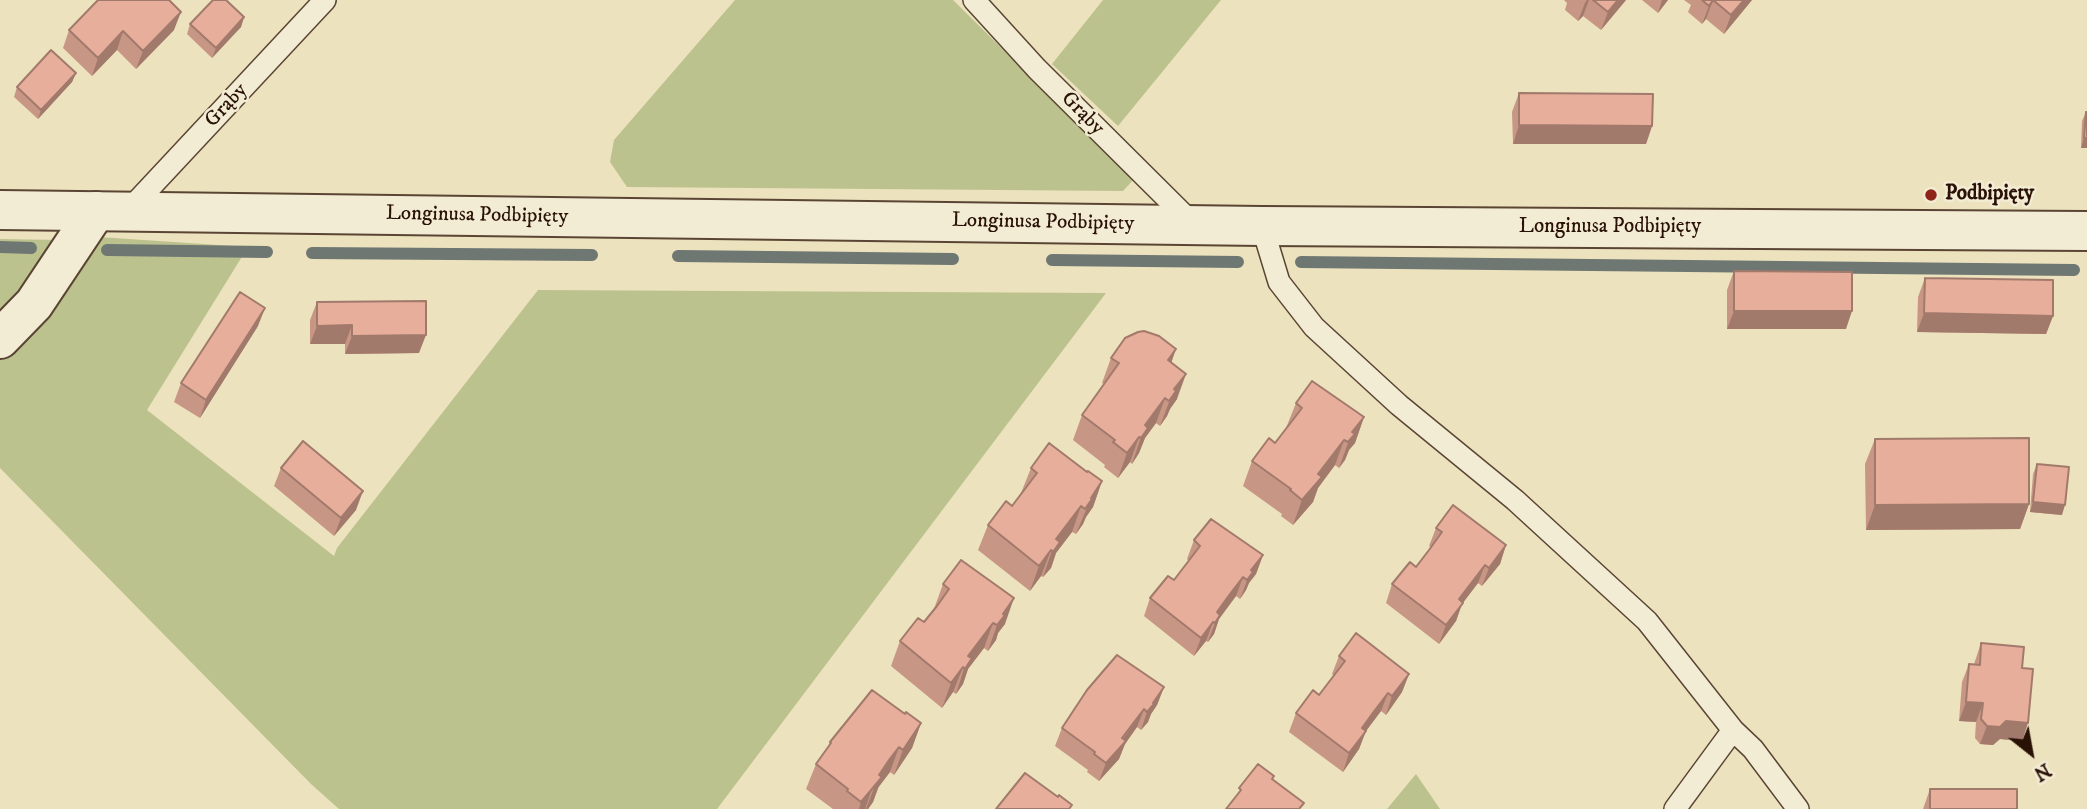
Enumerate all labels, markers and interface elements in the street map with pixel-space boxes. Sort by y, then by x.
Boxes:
street label: Grąby [200,79,254,133]
street label: Grąby [1055,87,1109,141]
place label: Podbipięty [1945,182,2034,208]
marker: Podbipięty [1923,187,1939,203]
street label: Longinusa Podbipięty [386,202,568,230]
street label: Longinusa Podbipięty [952,209,1134,237]
street label: Longinusa Podbipięty [1519,215,1701,241]
north arrow [1996,718,2066,788]
text: N [2029,758,2055,785]

